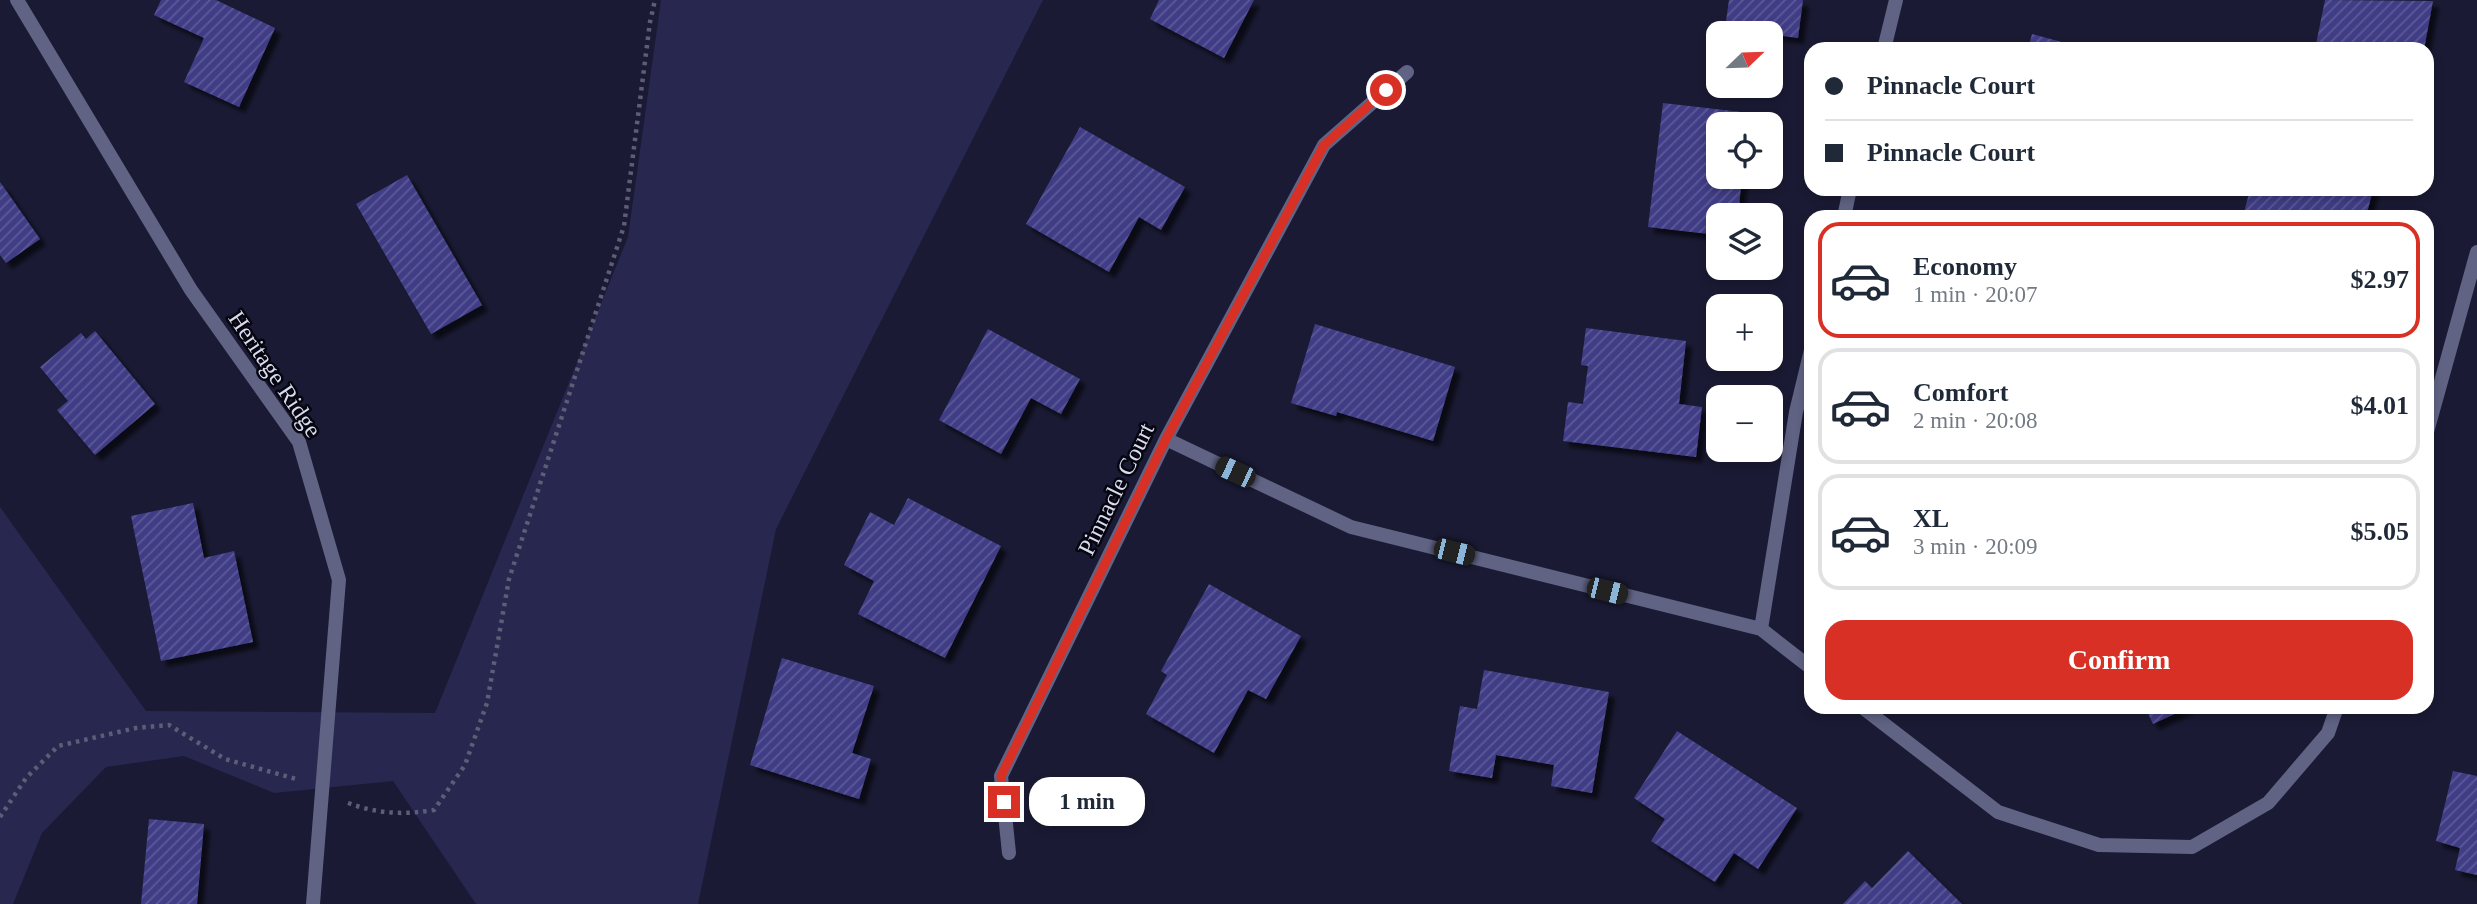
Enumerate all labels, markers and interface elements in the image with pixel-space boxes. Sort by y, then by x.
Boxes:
north arrow [1706,21,1783,98]
map controls [1706,21,1783,462]
text: Pinnacle Court [1867,71,2035,100]
route start [1370,74,1402,106]
button: locate [1706,112,1783,189]
text: Pinnacle Court [1867,138,2035,167]
button: layers [1706,203,1783,280]
icon: car [1829,249,1892,312]
text: Economy [1913,252,2017,281]
text: $2.97 [2351,265,2409,294]
text: 1 min · 20:07 [1913,282,2038,307]
button: + [1706,294,1783,371]
street label: Heritage Ridge [223,306,327,442]
icon: car [1829,375,1892,438]
text: Comfort [1913,378,2008,407]
button: − [1706,385,1783,462]
text: $4.01 [2351,391,2409,420]
text: 2 min · 20:08 [1913,408,2038,433]
street label: Pinnacle Court [1073,419,1159,559]
car [1212,454,1259,490]
icon: car [1829,501,1892,564]
text: XL [1913,504,1949,533]
text: $5.05 [2351,517,2409,546]
text: 3 min · 20:09 [1913,534,2038,559]
car [1432,537,1477,567]
car [1585,576,1630,606]
button: Confirm [1825,620,2413,700]
callout: 1 min [1028,778,1144,826]
route end [988,786,1020,818]
text: 1 min [1059,789,1115,814]

